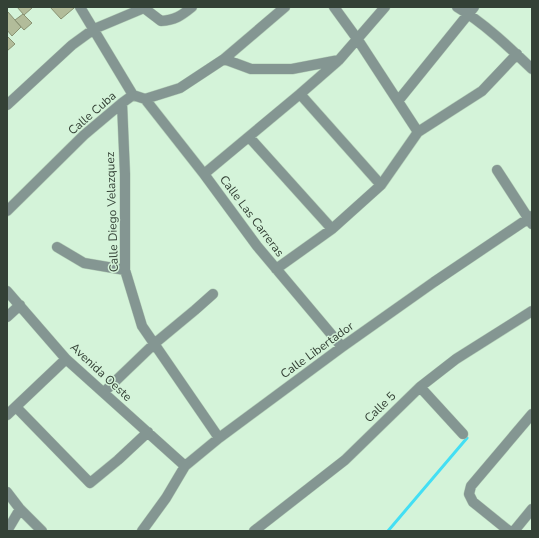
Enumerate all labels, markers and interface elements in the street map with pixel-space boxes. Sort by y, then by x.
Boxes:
street label: Calle Cuba [65,88,119,138]
street label: Calle Diego Velazquez [102,151,122,273]
street label: Calle Las Carreras [216,172,288,260]
street label: Calle Libertador [277,318,357,382]
street label: Avenida Oeste [67,339,135,405]
street label: Calle 5 [361,388,399,426]

